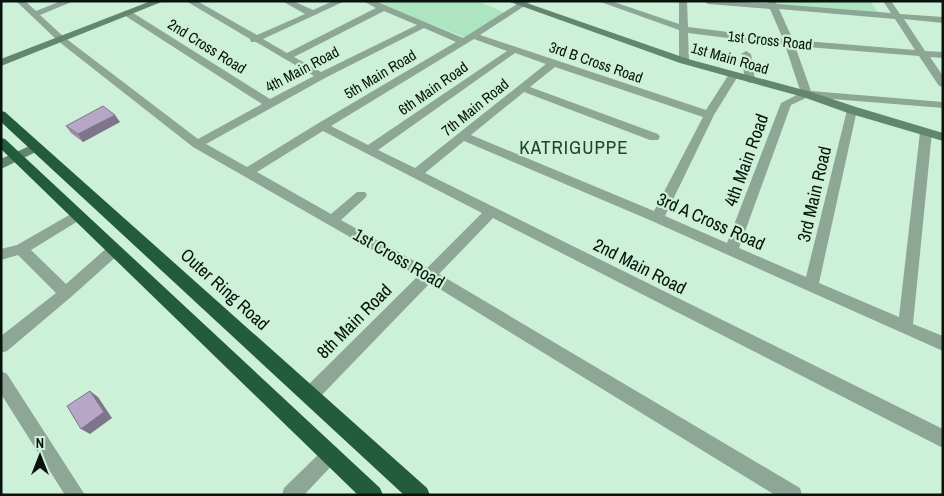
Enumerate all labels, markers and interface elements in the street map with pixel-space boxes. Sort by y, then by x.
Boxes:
street label: 2nd Cross Road [164,14,250,78]
street label: 1st Cross Road [727,25,813,55]
street label: 3rd B Cross Road [546,36,646,88]
street label: 1st Main Road [689,37,771,79]
street label: 4th Main Road [261,41,343,97]
street label: 5th Main Road [340,44,420,104]
street label: 6th Main Road [394,56,472,120]
street label: 7th Main Road [437,73,513,141]
street label: 4th Main Road [718,110,774,210]
district label: KATRIGUPPE [519,134,629,160]
street label: 3rd Main Road [791,144,837,244]
street label: 3rd A Cross Road [653,186,769,256]
street label: 1st Cross Road [349,222,449,294]
street label: 2nd Main Road [589,232,691,300]
street label: Outer Ring Road [175,242,275,336]
street label: 8th Main Road [311,278,397,364]
north arrow [15,431,65,481]
text: N [36,434,44,452]

